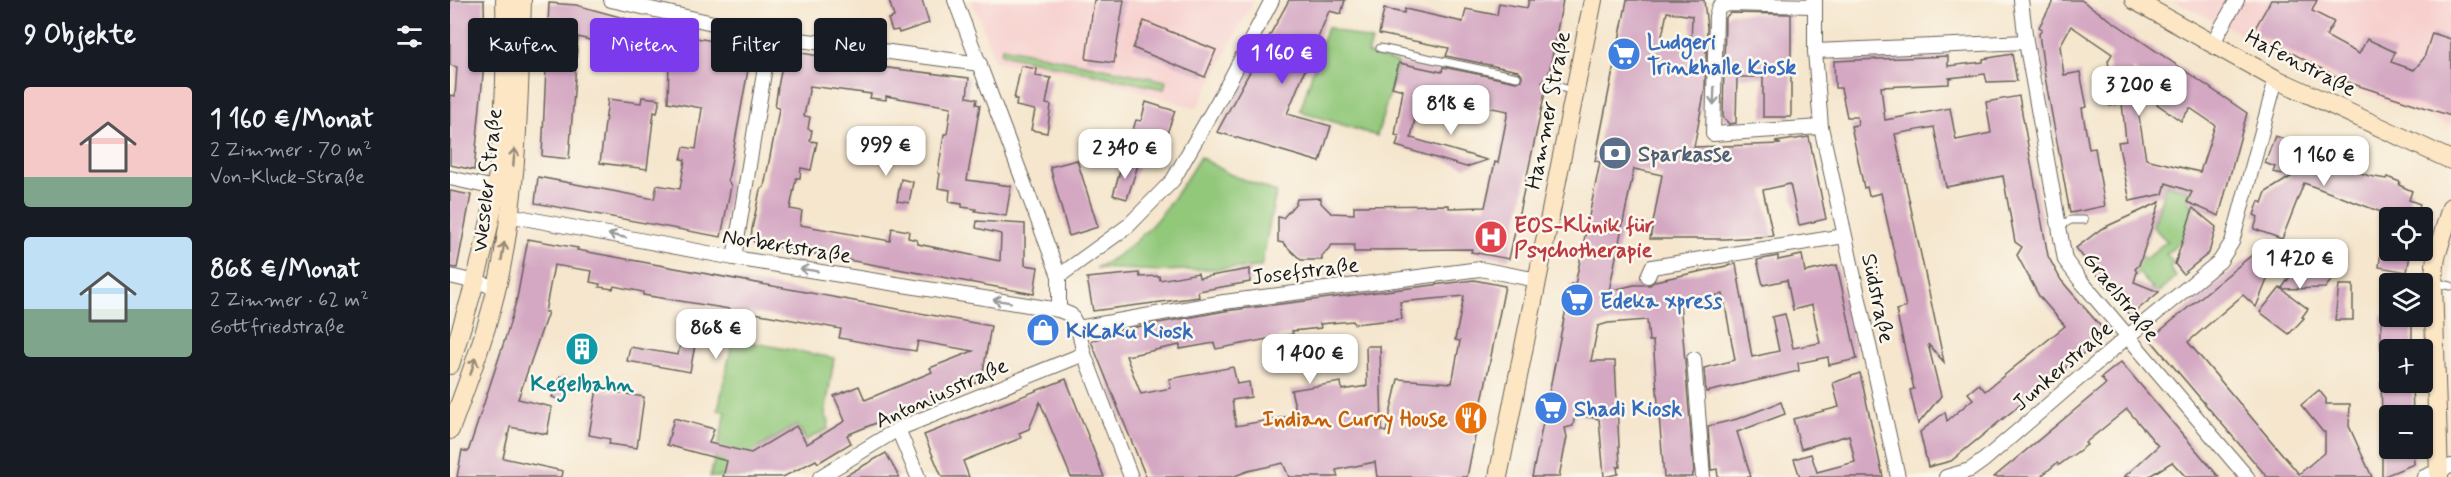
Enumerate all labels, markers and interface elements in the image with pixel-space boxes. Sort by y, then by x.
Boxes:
chip: Kaufen [468,18,578,72]
chip: Mieten [590,18,699,72]
chip: Filter [711,18,802,72]
chip: Neu [814,18,887,72]
text: 9 Objekte [24,19,136,53]
icon: filters [393,20,426,53]
street label: Hafenstraße [2240,24,2361,104]
street label: Hammer Straße [1520,29,1578,192]
place label: Ludgeri Trinkhalle Kiosk [1647,29,1796,82]
pin: 1 160 € [1227,34,1337,85]
supermarket icon: Ludgeri Trinkhalle Kiosk [1606,36,1642,72]
text: 1 160 € [1251,40,1313,67]
pin: 3 200 € [2084,66,2194,117]
text: 3 200 € [2106,72,2172,99]
pin: 818 € [1409,85,1493,136]
one-way arrow [1709,86,1720,105]
text: 818 € [1426,91,1476,118]
text: 1 160 €/Monat [210,103,374,137]
street label: Weseler Straße [467,107,509,254]
icon: home [72,111,144,183]
pin: 999 € [844,126,928,177]
pin: 2 340 € [1070,129,1180,180]
text: 999 € [861,132,911,159]
text: 2 340 € [1092,135,1158,162]
bank icon: Sparkasse [1597,135,1633,171]
pin: 1 160 € [2269,136,2379,187]
text: 2 Zimmer · 70 m² [210,137,372,164]
place label: Sparkasse [1638,141,1733,169]
text: 1 160 € [2293,142,2355,169]
one-way arrow [509,148,520,168]
text: Von-Kluck-Straße [210,164,365,191]
map controls [2379,207,2433,459]
button: locate [2379,207,2433,261]
place label: EOS-Klinik für Psychotherapie [1514,212,1655,265]
hospital icon: EOS-Klinik für Psychotherapie [1473,219,1509,255]
street label: Norbertstraße [720,223,853,271]
one-way arrow [608,230,627,241]
pin: 1 420 € [2245,239,2355,290]
one-way arrow [498,242,509,261]
text: 1 420 € [2266,245,2334,272]
street label: Graelstraße [2076,247,2165,348]
street label: Josefstraße [1250,251,1361,292]
street label: Südstraße [1854,251,1900,346]
text: 868 €/Monat [210,253,360,287]
icon: home [72,261,144,333]
one-way arrow [800,264,819,275]
button: layers [2379,273,2433,327]
supermarket icon: Edeka xpress [1559,282,1595,318]
text: 2 Zimmer · 62 m² [210,287,369,314]
place label: Edeka xpress [1600,288,1723,316]
one-way arrow [992,296,1012,307]
pin: 868 € [674,309,758,360]
shop icon: KiKaKu Kiosk [1025,312,1061,348]
text: Gottfriedstraße [210,314,345,341]
text: 868 € [690,315,742,342]
street label: Junkerstraße [2007,315,2120,418]
place label: KiKaKu Kiosk [1066,318,1193,346]
building icon: Kegelbahn [564,331,600,367]
pin: 1 400 € [1255,334,1365,385]
button: + [2379,339,2433,393]
text: 1 400 € [1276,340,1344,367]
street label: Antoniusstraße [871,352,1013,436]
one-way arrow [468,357,479,376]
place label: Kegelbahn [530,371,635,403]
supermarket icon: Shadi Kiosk [1533,390,1569,426]
place label: Shadi Kiosk [1574,396,1682,424]
restaurant icon: Indian Curry House [1453,400,1489,436]
button: − [2379,405,2433,459]
place label: Indian Curry House [1262,406,1449,435]

